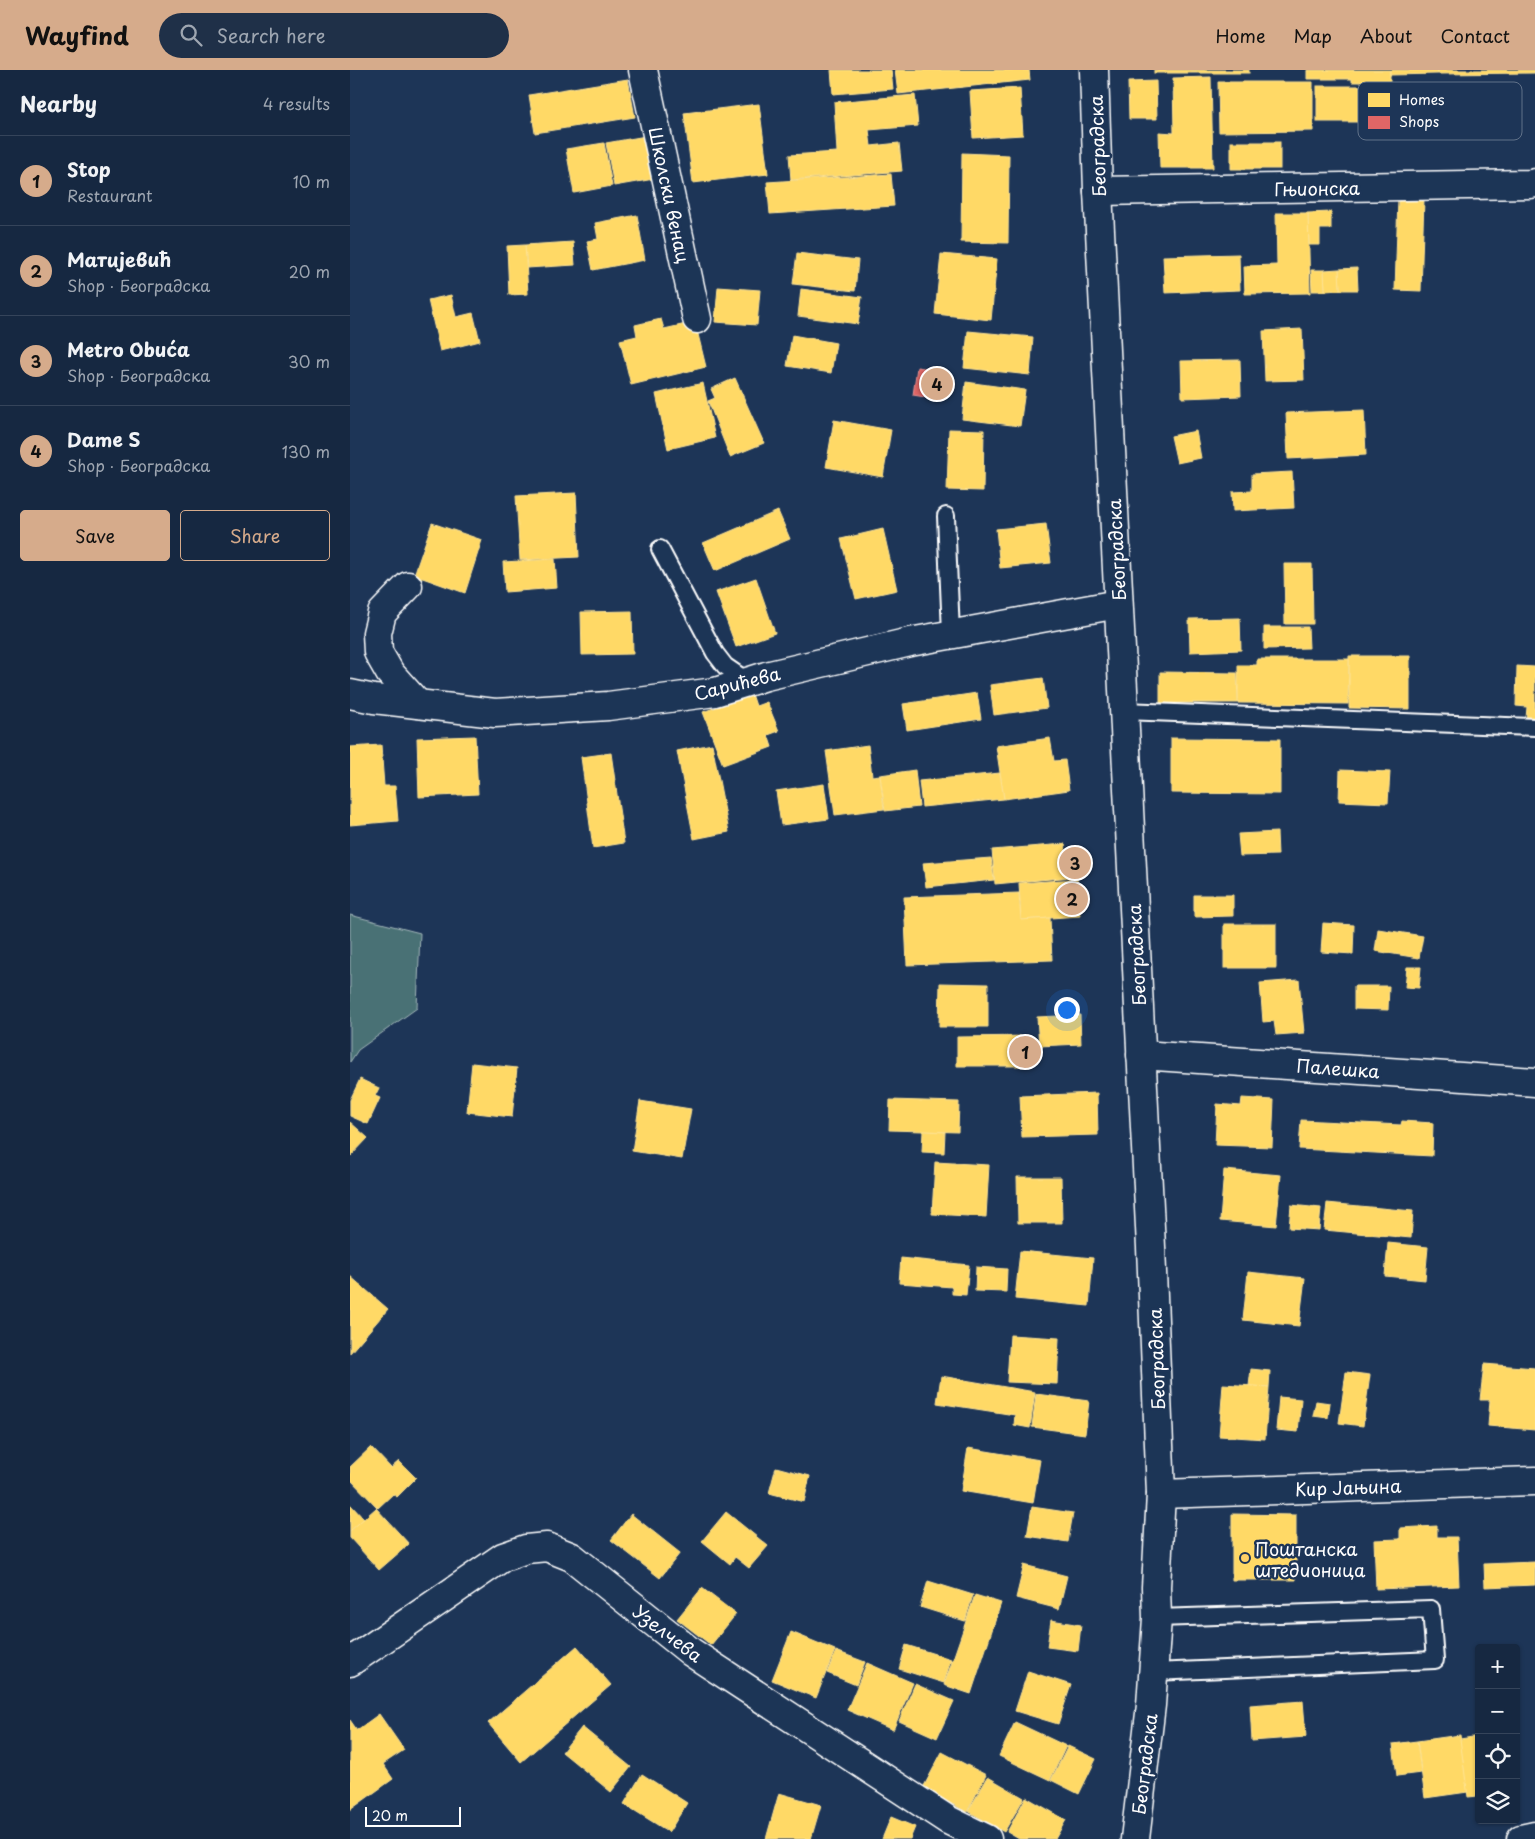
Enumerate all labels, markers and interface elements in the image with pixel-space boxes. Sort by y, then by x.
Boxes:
search box [159,13,509,58]
text: Wayfind [25,17,129,53]
icon: search [177,21,205,49]
text: Search here [217,21,325,49]
text: Home [1215,22,1265,49]
text: Map [1293,22,1332,49]
text: About [1360,22,1412,49]
text: Contact [1440,22,1510,49]
legend [1358,82,1522,140]
text: Nearby [20,87,97,119]
text: Homes [1399,89,1445,110]
text: 4 results [263,91,330,115]
street label: Београдска [1082,94,1112,197]
text: Shops [1399,111,1439,132]
street label: Школски венац [642,124,698,266]
text: Stop [67,155,111,183]
text: 1 [32,169,40,193]
text: 10 m [293,169,330,193]
street label: Гњионска [1274,174,1361,202]
text: Restaurant [67,183,153,207]
text: Матијевић [67,245,171,273]
text: 2 [30,259,42,283]
text: 20 m [289,259,330,283]
text: Shop · Београдска [67,273,210,297]
text: Metro Obuća [67,335,190,363]
text: 3 [31,349,41,373]
text: 30 m [288,349,330,373]
text: Shop · Београдска [67,363,210,387]
pin: 4 [921,365,953,403]
text: Dame S [67,425,140,453]
text: 4 [31,439,41,463]
text: 130 m [282,439,330,463]
text: Shop · Београдска [67,453,210,477]
street label: Београдска [1100,498,1132,602]
button: Save [20,510,170,561]
button: Share [180,510,330,561]
street label: Сарићева [691,659,784,707]
pin: 3 [1059,844,1091,882]
pin: 2 [1056,880,1088,918]
street label: Београдска [1120,903,1152,1007]
your location [1054,997,1080,1023]
pin: 1 [1009,1033,1041,1071]
street label: Палешка [1296,1052,1381,1084]
street label: Београдска [1141,1307,1171,1410]
street label: Кир Јањина [1294,1472,1402,1502]
place label: Поштанска штедионица [1255,1535,1366,1583]
marker: Поштанска штедионица [1239,1552,1251,1564]
street label: Узелчева [628,1598,709,1669]
map controls [1475,1644,1520,1824]
button: + [1475,1644,1520,1689]
button: − [1475,1689,1520,1734]
street label: Београдска [1124,1711,1164,1816]
button: locate [1475,1734,1520,1779]
button: layers [1475,1779,1520,1824]
scale bar [365,1804,461,1827]
text: 20 m [372,1805,408,1826]

